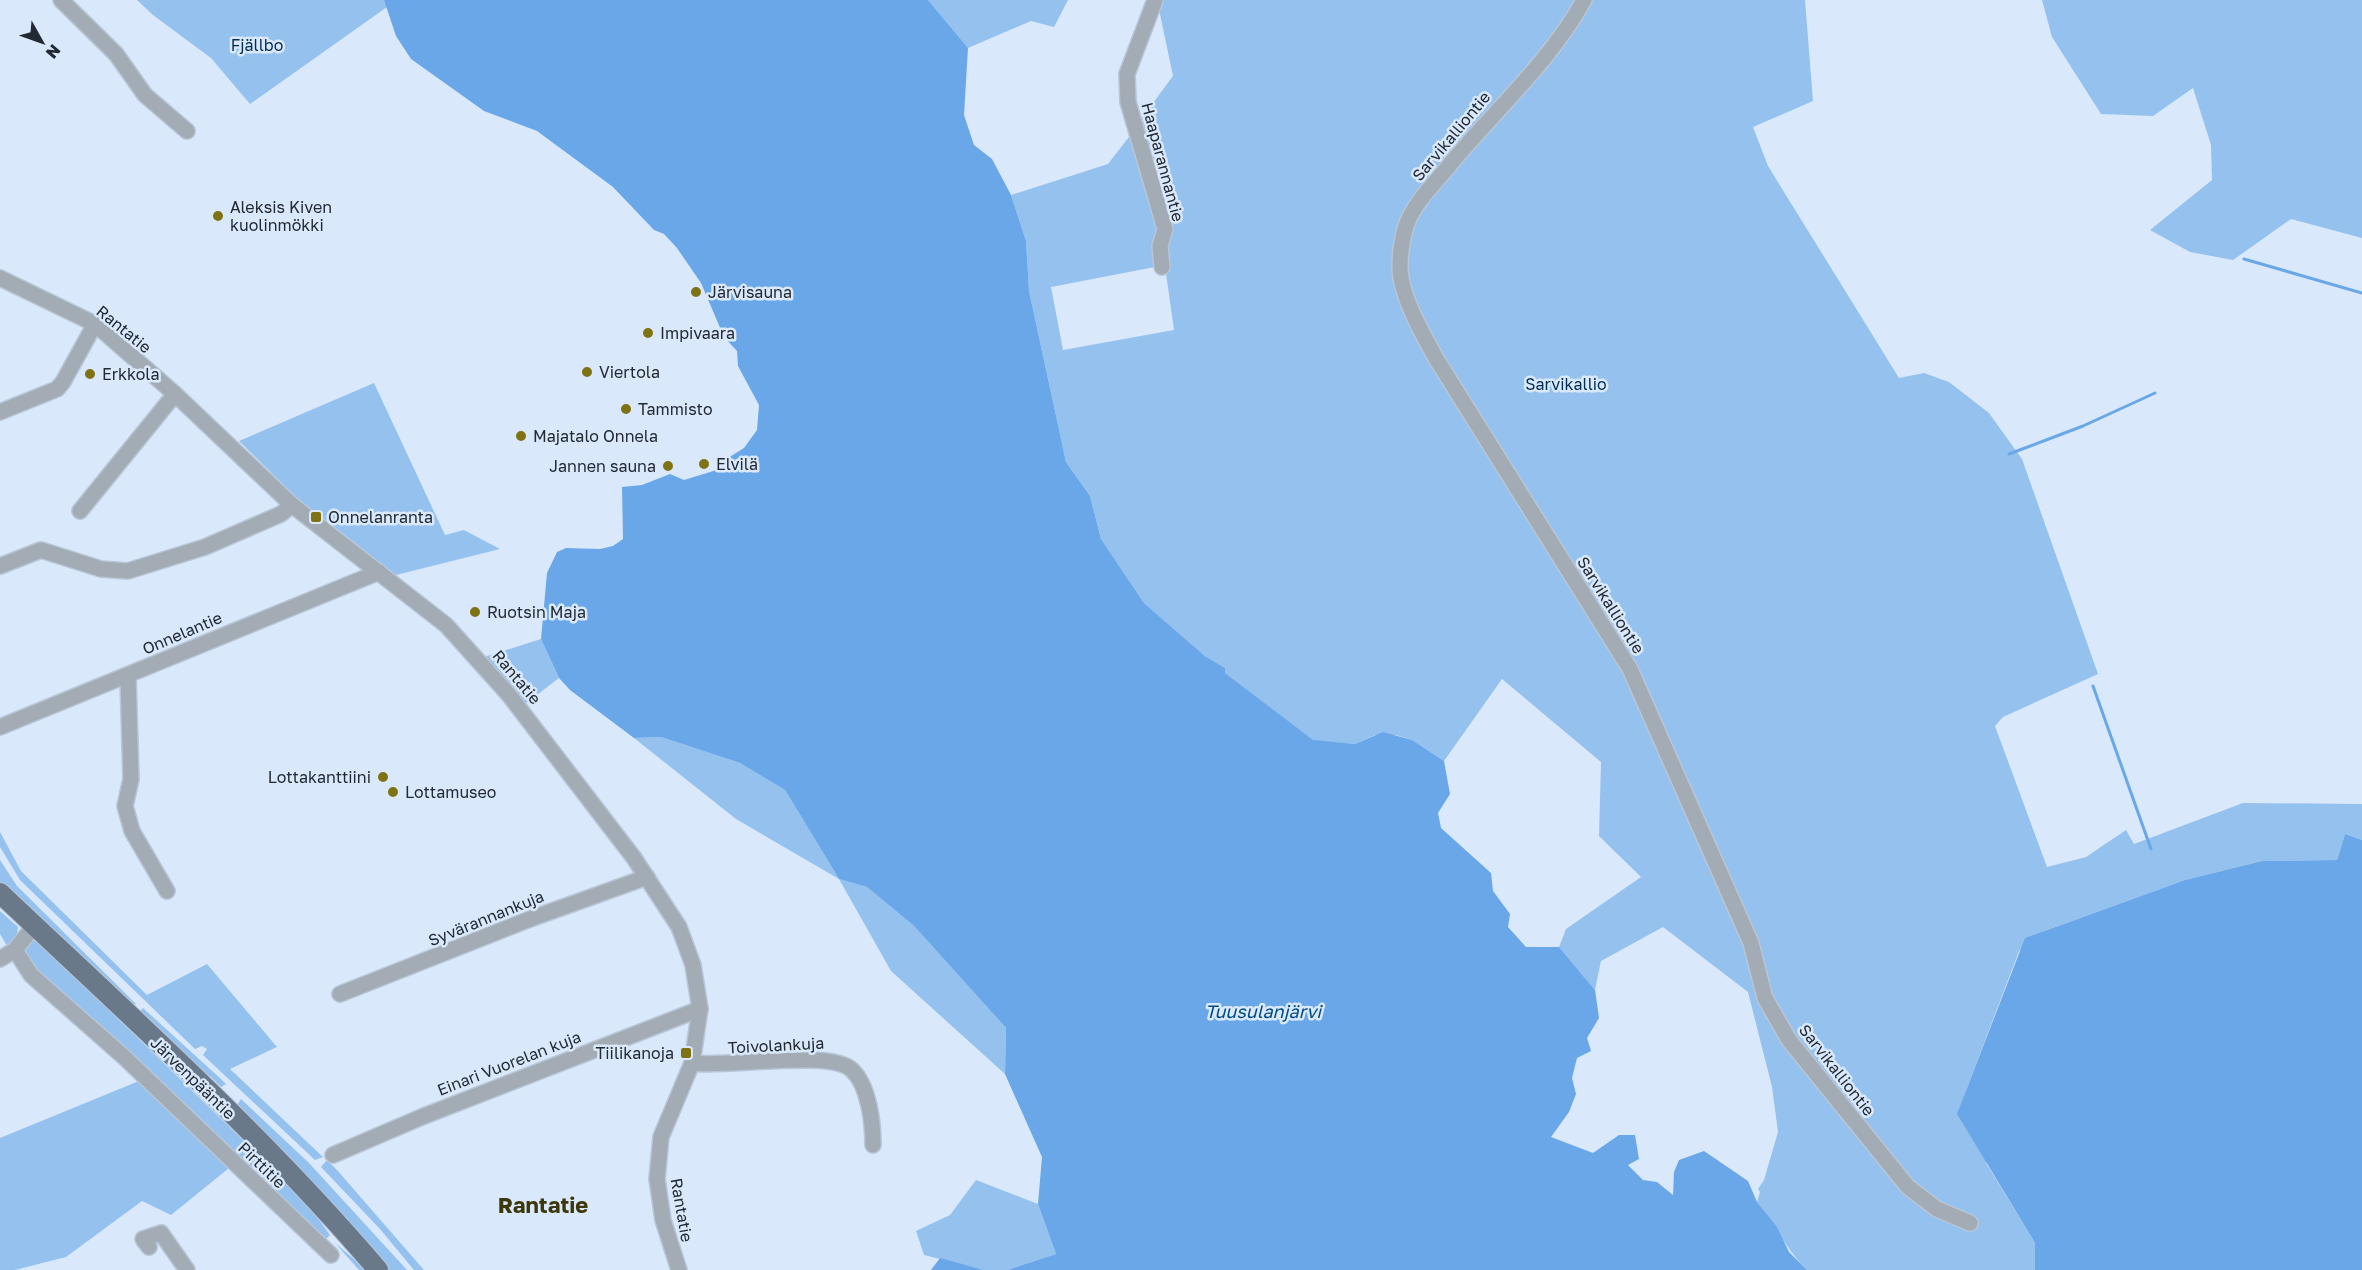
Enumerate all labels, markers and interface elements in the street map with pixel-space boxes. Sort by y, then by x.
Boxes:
north arrow [12,12,72,72]
park label: Fjällbo [231,35,283,55]
text: N [42,41,65,63]
street label: Sarvikalliontie [1408,87,1494,185]
street label: Haaparannantie [1137,100,1189,224]
place label: Aleksis Kiven kuolinmökki [230,197,332,235]
marker: Aleksis Kiven kuolinmökki [211,209,225,223]
place label: Järvisauna [708,282,792,302]
marker: Järvisauna [689,285,703,299]
street label: Rantatie [93,301,155,357]
place label: Impivaara [660,323,735,343]
marker: Impivaara [641,326,655,340]
place label: Viertola [599,362,660,382]
place label: Erkkola [102,364,160,384]
marker: Viertola [580,365,594,379]
marker: Erkkola [83,367,97,381]
park label: Sarvikallio [1525,374,1607,394]
place label: Tammisto [638,399,713,419]
marker: Tammisto [619,402,633,416]
place label: Majatalo Onnela [533,426,658,446]
marker: Majatalo Onnela [514,429,528,443]
place label: Elvilä [716,454,758,474]
place label: Jannen sauna [549,456,656,476]
marker: Elvilä [697,457,711,471]
marker: Jannen sauna [661,459,675,473]
place label: Onnelanranta [328,507,433,527]
marker: Onnelanranta [309,510,323,524]
street label: Sarvikalliontie [1573,553,1649,657]
place label: Ruotsin Maja [487,602,586,622]
marker: Ruotsin Maja [468,605,482,619]
street label: Onnelantie [139,607,225,659]
street label: Rantatie [489,646,545,708]
place label: Lottakanttiini [268,767,371,787]
marker: Lottakanttiini [376,770,390,784]
place label: Lottamuseo [405,782,496,802]
marker: Lottamuseo [386,785,400,799]
street label: Syvärannankuja [425,886,547,950]
water label: Tuusulanjärvi [1205,1000,1323,1022]
street label: Sarvikalliontie [1795,1020,1879,1120]
street label: Einari Vuorelan kuja [434,1026,584,1100]
street label: Toivolankuja [727,1032,825,1058]
street label: Järvenpääntie [147,1033,239,1123]
place label: Tiilikanoja [595,1043,674,1063]
marker: Tiilikanoja [679,1046,693,1060]
street label: Pirttitie [234,1138,290,1192]
street label: Rantatie [667,1176,697,1244]
district label: Rantatie [498,1191,588,1218]

